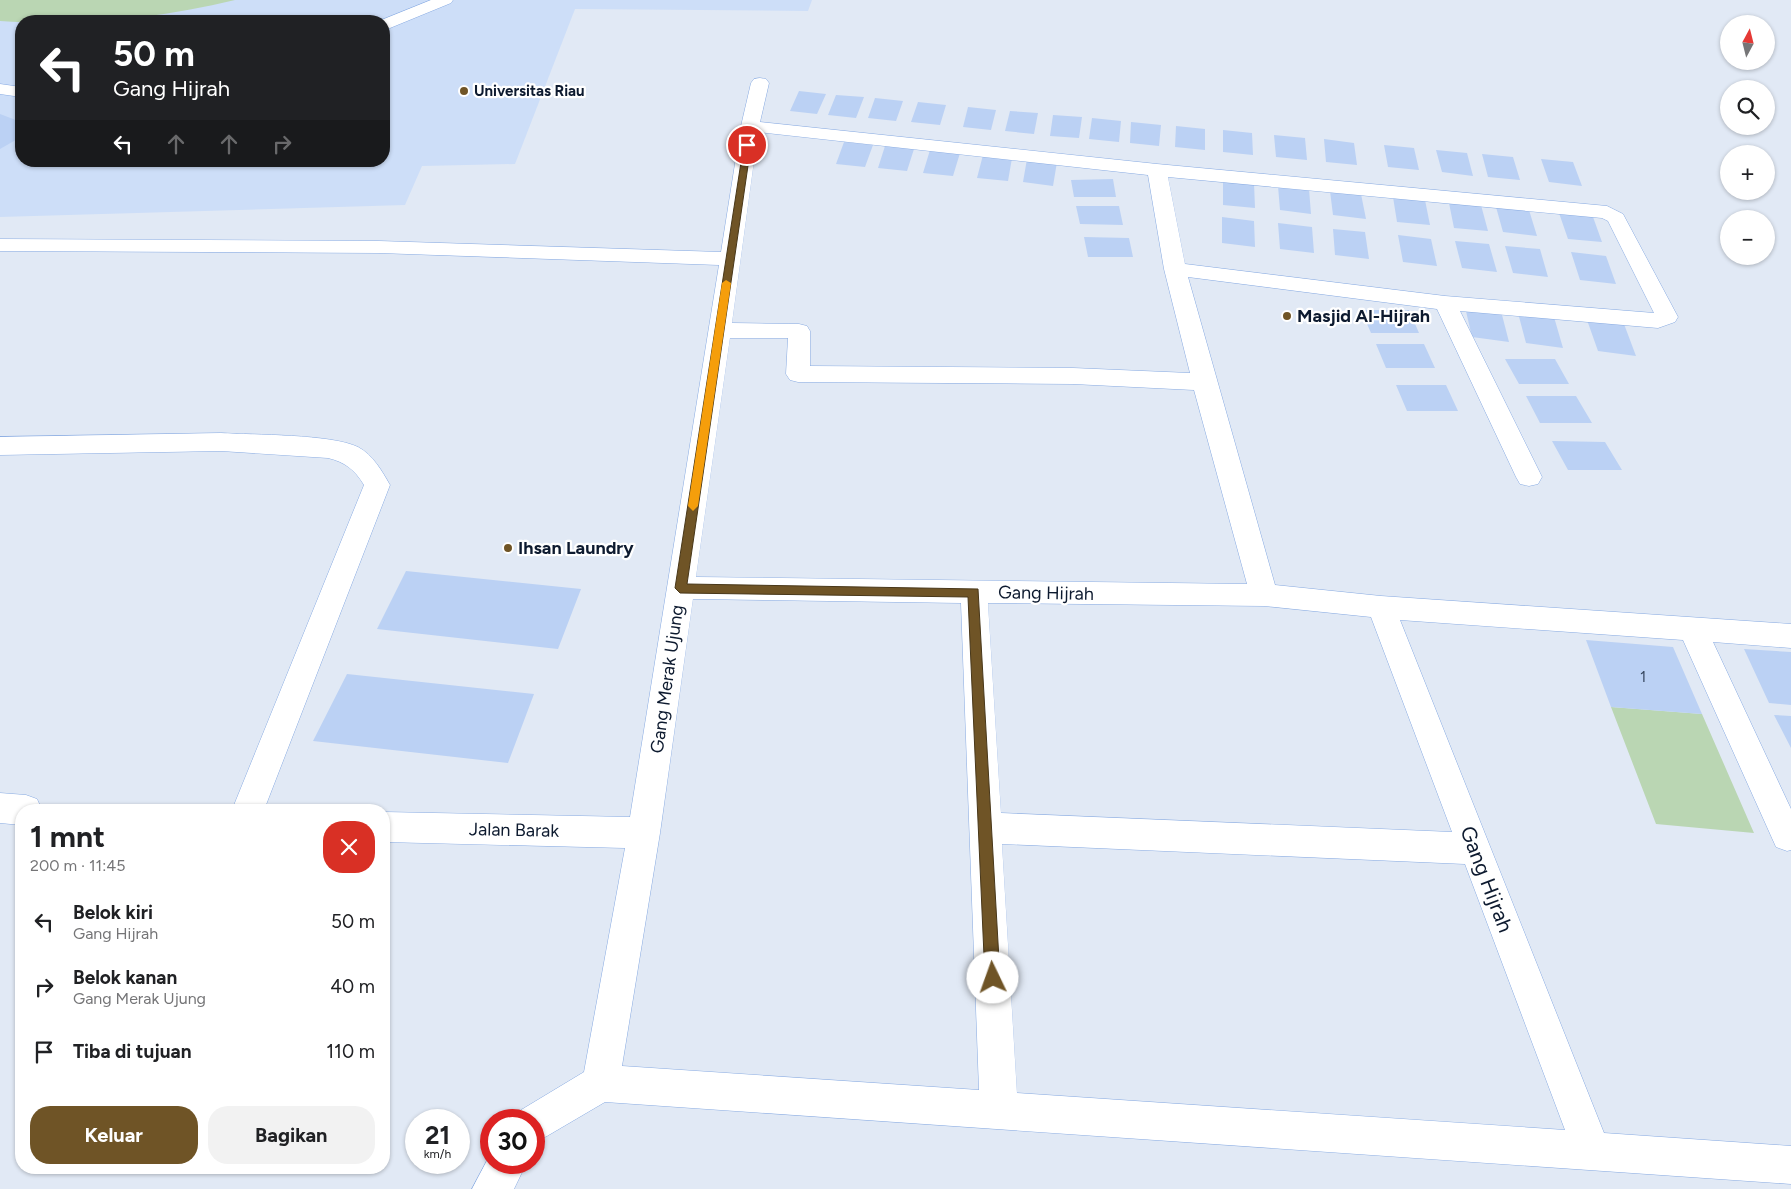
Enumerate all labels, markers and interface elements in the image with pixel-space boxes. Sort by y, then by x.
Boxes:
north arrow [1720,15,1775,70]
map controls [1720,15,1775,265]
text: 50 m [113,33,195,75]
icon: left [30,35,95,100]
text: Gang Hijrah [113,75,230,102]
button: search [1720,80,1775,135]
place label: Universitas Riau [474,82,585,100]
marker: Universitas Riau [458,85,470,97]
pin [726,124,768,166]
icon: left [109,130,137,158]
icon: ahead [162,130,190,158]
icon: ahead [215,130,243,158]
icon: right [268,130,296,158]
icon: arrive [733,131,761,159]
button: + [1720,145,1775,200]
button: − [1720,210,1775,265]
place label: Masjid Al-Hijrah [1297,305,1430,327]
marker: Masjid Al-Hijrah [1281,310,1293,322]
place label: Ihsan Laundry [518,537,634,559]
marker: Ihsan Laundry [502,542,514,554]
street label: Gang Hijrah [998,581,1094,605]
street label: Gang Merak Ujung [646,603,688,755]
house number: 1 [1640,668,1646,686]
text: 1 mnt [30,818,105,855]
street label: Jalan Barak [469,818,560,842]
button: close [323,821,375,873]
street label: Gang Hijrah [1455,822,1519,936]
text: 200 m · 11:45 [30,856,125,875]
text: Belok kiri [73,901,153,924]
icon: left [30,908,58,936]
text: 50 m [331,910,375,933]
text: Gang Hijrah [73,924,158,943]
position arrow [966,951,1018,1003]
text: Belok kanan [73,966,177,989]
icon: right [30,973,58,1001]
text: 40 m [330,975,375,998]
text: Gang Merak Ujung [73,989,206,1008]
icon: arrive [30,1038,58,1066]
text: Tiba di tujuan [73,1040,192,1063]
text: 110 m [326,1040,375,1063]
button: Keluar [30,1106,198,1164]
button: Bagikan [208,1106,375,1164]
speed limit sign: 30 [480,1109,545,1174]
text: 21 [425,1120,450,1150]
text: km/h [424,1147,451,1161]

